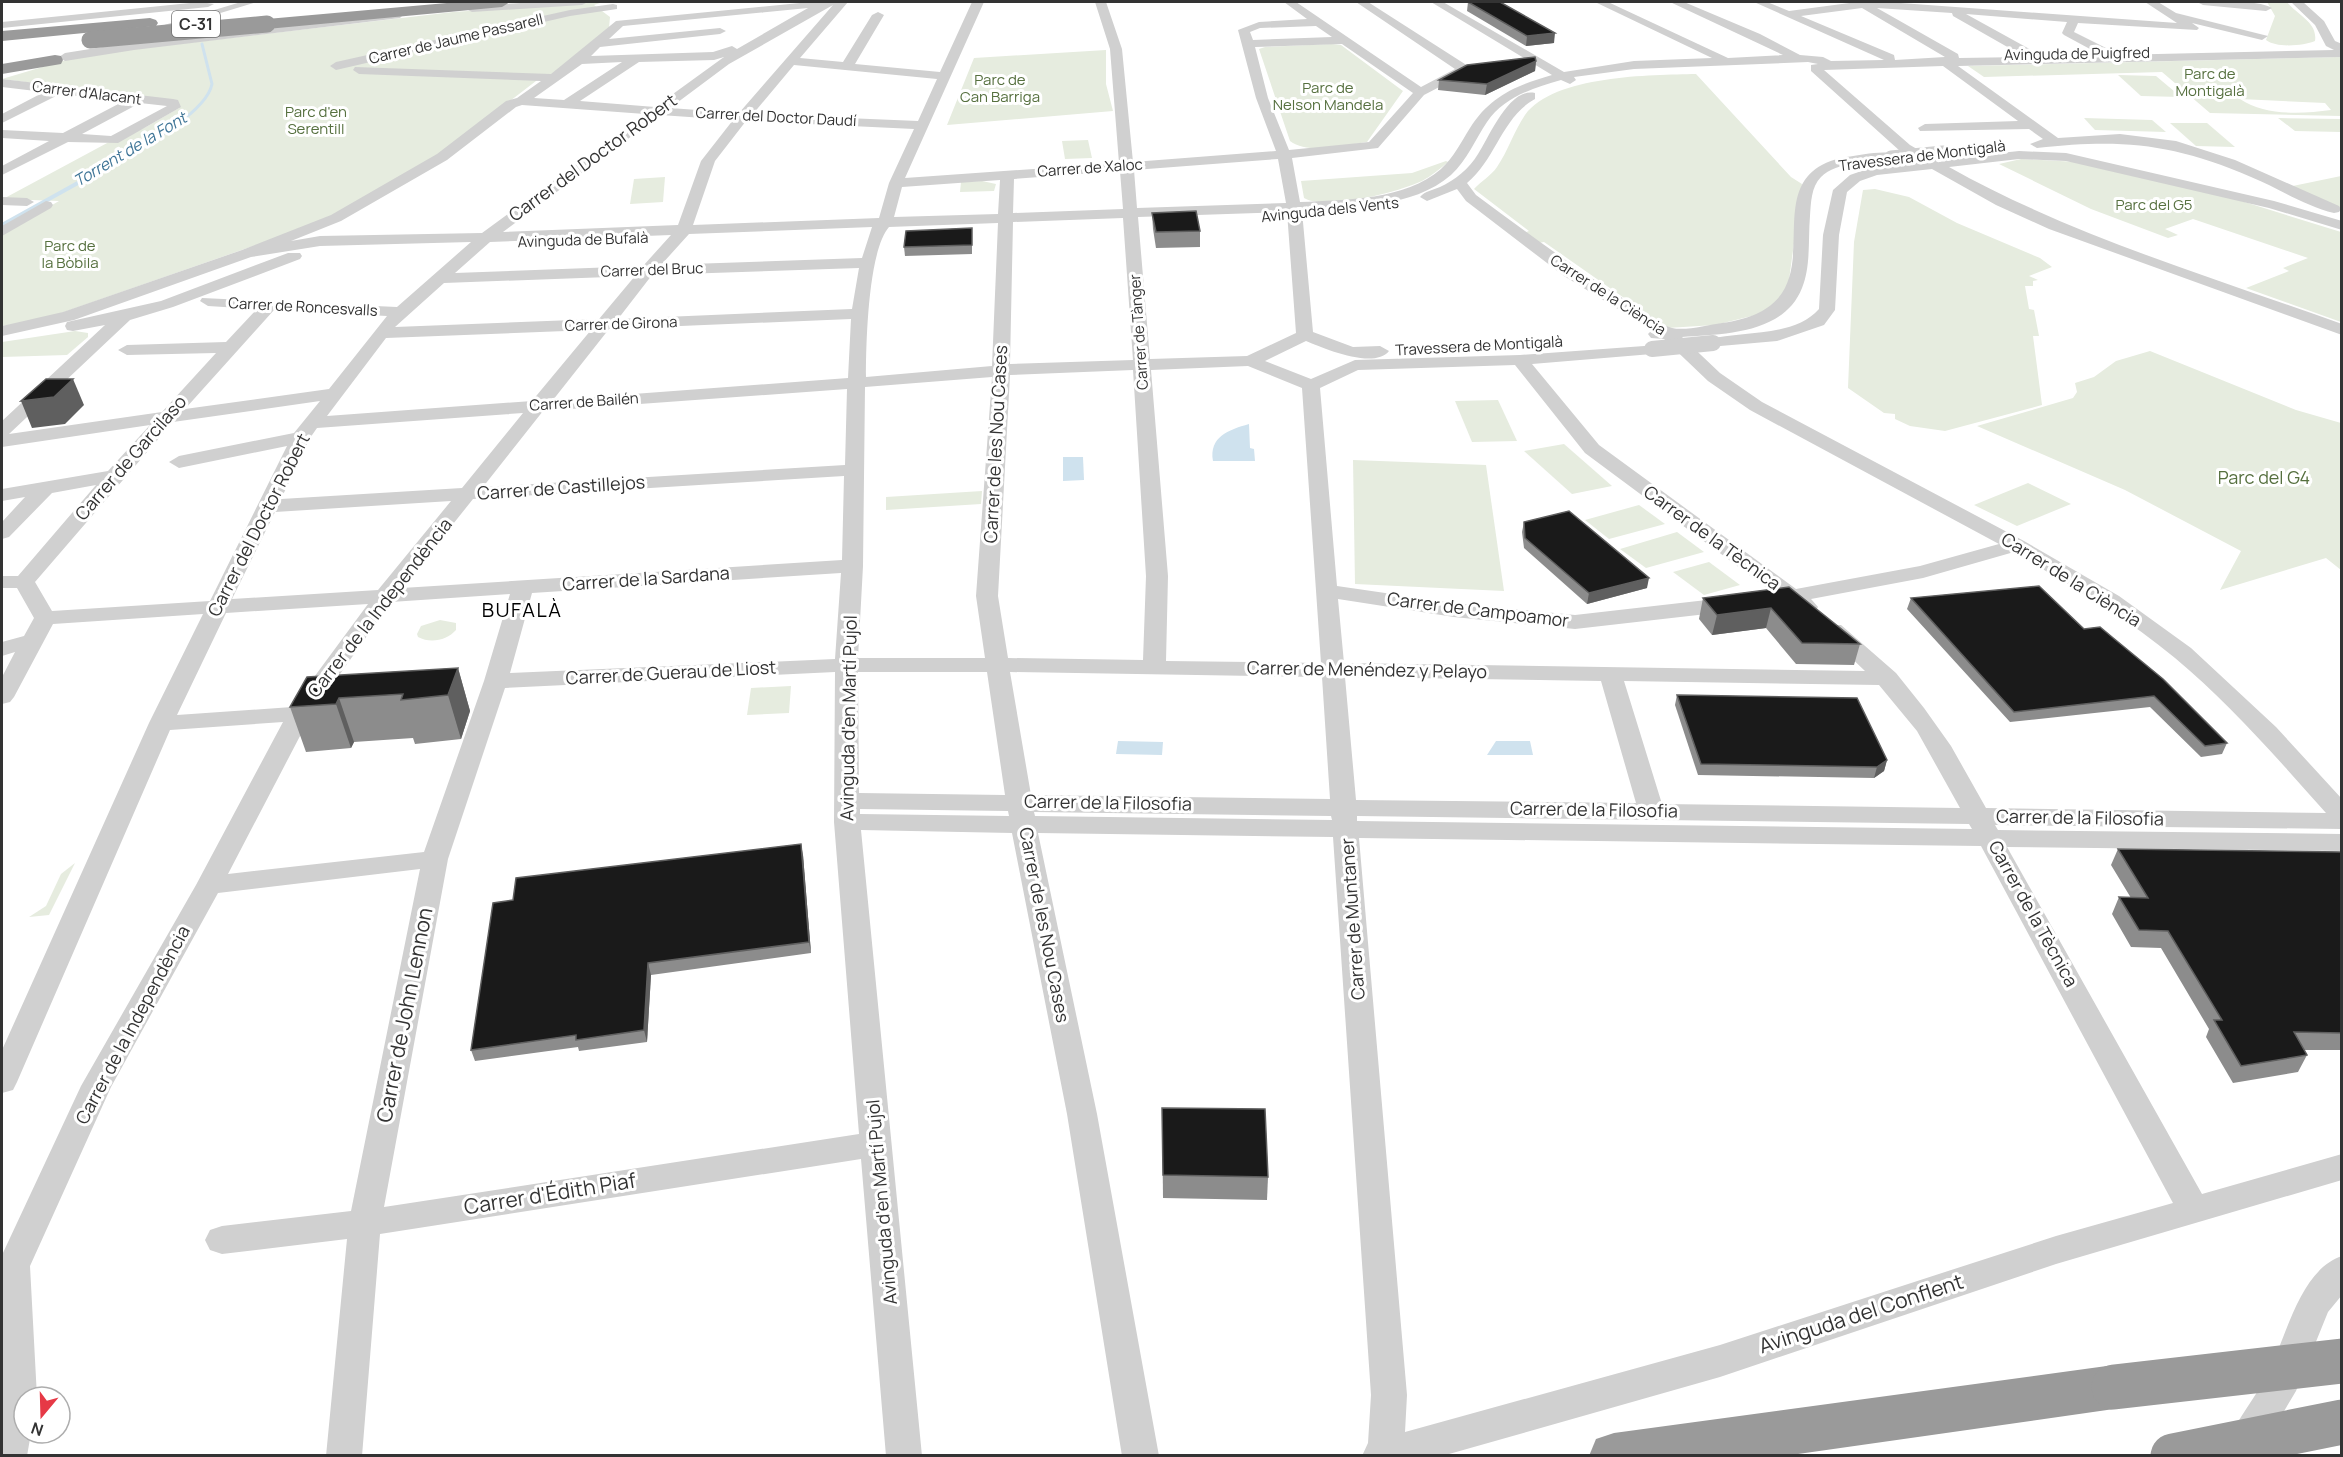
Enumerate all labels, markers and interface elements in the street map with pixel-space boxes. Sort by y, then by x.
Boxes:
street label: Carrer de Jaume Passarell [367,8,545,69]
road number: C-31 [172,11,220,37]
street label: Avinguda de Puigfred [2004,42,2150,65]
park label: Parc de Montigalà [2176,63,2244,101]
park label: Parc de Can Barriga [960,69,1040,107]
street label: Carrer d'Alacant [31,75,143,110]
park label: Parc de Nelson Mandela [1273,77,1383,115]
street label: Carrer del Doctor Robert [503,88,681,226]
park label: Parc d'en Serentill [285,101,347,139]
street label: Carrer del Doctor Daudí [695,102,857,131]
water label: Torrent de la Font [69,106,192,191]
street label: Travessera de Montigalà [1837,135,2007,176]
street label: Carrer de Xaloc [1037,153,1143,182]
street label: Avinguda dels Vents [1260,192,1400,227]
park label: Parc del G5 [2116,194,2193,215]
street label: Avinguda de Bufalà [517,227,649,252]
park label: Parc de la Bòbila [41,235,99,273]
street label: Carrer de la Ciència [1546,249,1670,340]
street label: Carrer del Bruc [600,257,704,282]
street label: Carrer de Tànger [1124,273,1153,391]
street label: Carrer de Roncesvalls [228,292,378,321]
street label: Carrer de Girona [564,311,678,336]
street label: Travessera de Montigalà [1395,331,1563,360]
street label: Carrer de les Nou Cases [978,344,1012,544]
street label: Carrer de Bailén [529,387,639,416]
street label: Carrer de Garcilaso [69,390,191,525]
street label: Carrer del Doctor Robert [201,429,315,620]
park label: Parc del G4 [2218,465,2310,489]
street label: Carrer de Castillejos [476,469,646,505]
street label: Carrer de la Tècnica [1639,479,1786,595]
street label: Carrer de la Independència [302,513,457,702]
street label: Carrer de la Ciència [1997,526,2146,632]
street label: Carrer de la Sardana [561,560,730,596]
street label: Carrer de Campoamor [1386,586,1571,632]
district label: BUFALÀ [482,596,562,623]
street label: Avinguda d'en Martí Pujol [834,615,862,821]
street label: Carrer de Guerau de Liost [565,655,777,690]
street label: Carrer de Menéndez y Pelayo [1247,655,1487,683]
street label: Carrer de la Filosofia [1024,789,1192,815]
street label: Carrer de la Filosofia [1510,796,1678,822]
street label: Carrer de la Filosofia [1996,804,2164,830]
street label: Carrer de les Nou Cases [1014,825,1076,1024]
street label: Carrer de la Tècnica [1984,836,2084,991]
street label: Carrer de Muntaner [1334,837,1370,1001]
street label: Carrer de John Lennon [369,905,439,1125]
street label: Carrer de la Independència [70,921,195,1128]
street label: Avinguda d'en Martí Pujol [860,1099,902,1306]
street label: Carrer d'Édith Piaf [462,1166,638,1220]
street label: Avinguda del Conflent [1755,1267,1967,1359]
north arrow [12,1385,72,1445]
text: N [28,1417,46,1441]

